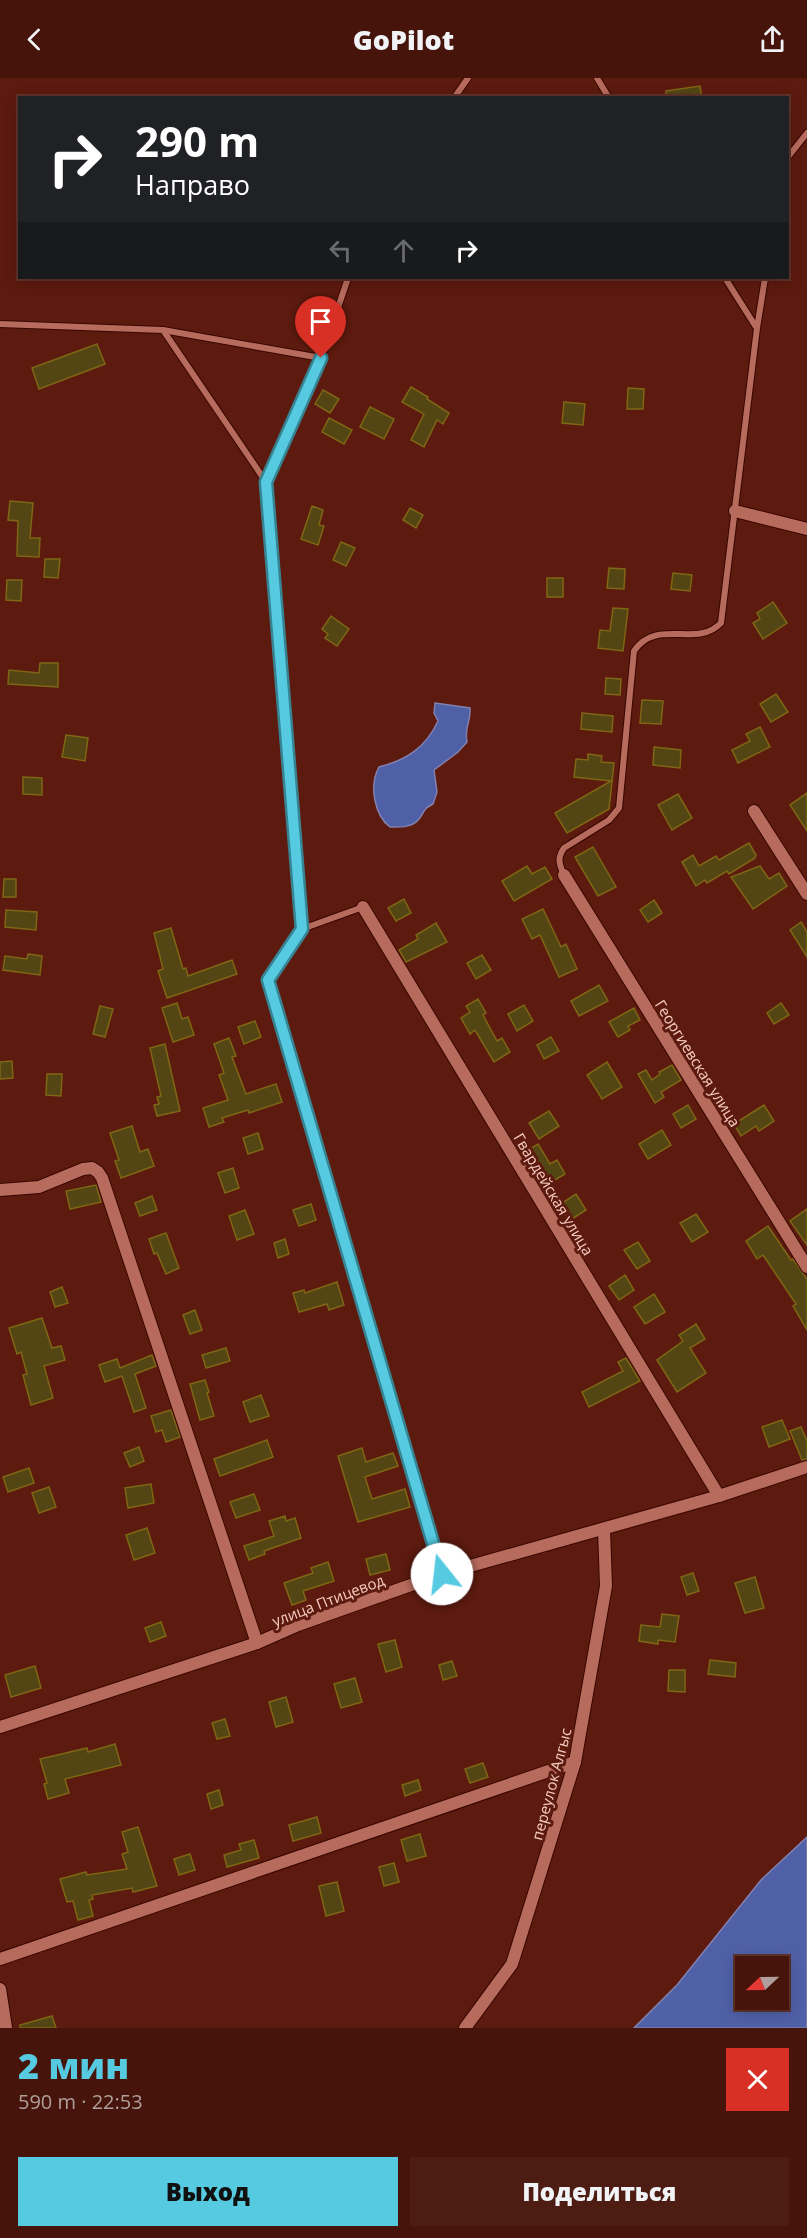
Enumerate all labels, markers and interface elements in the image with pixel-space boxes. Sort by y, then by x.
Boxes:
text: GoPilot [353,21,454,58]
icon: back [18,23,51,56]
icon: share [756,23,789,56]
text: 290 m [135,112,259,169]
icon: right [36,120,114,198]
text: Направо [135,166,250,203]
icon: left [324,234,357,267]
icon: ahead [387,234,420,267]
icon: right [450,234,483,267]
pin [295,296,346,358]
icon: arrive [304,305,337,338]
street label: Георгиевская улица [651,996,745,1130]
street label: Гвардейская улица [510,1129,598,1259]
position arrow [410,1542,474,1606]
street label: улица Птицевод [269,1569,387,1631]
street label: переулок Алгыс [526,1726,576,1842]
north arrow [735,1956,789,2010]
map controls [735,1956,789,2010]
text: 2 мин [18,2041,129,2090]
button: close [726,2048,789,2111]
text: 590 m · 22:53 [18,2088,143,2115]
button: Выход [18,2157,398,2226]
button: Поделиться [410,2157,789,2226]

